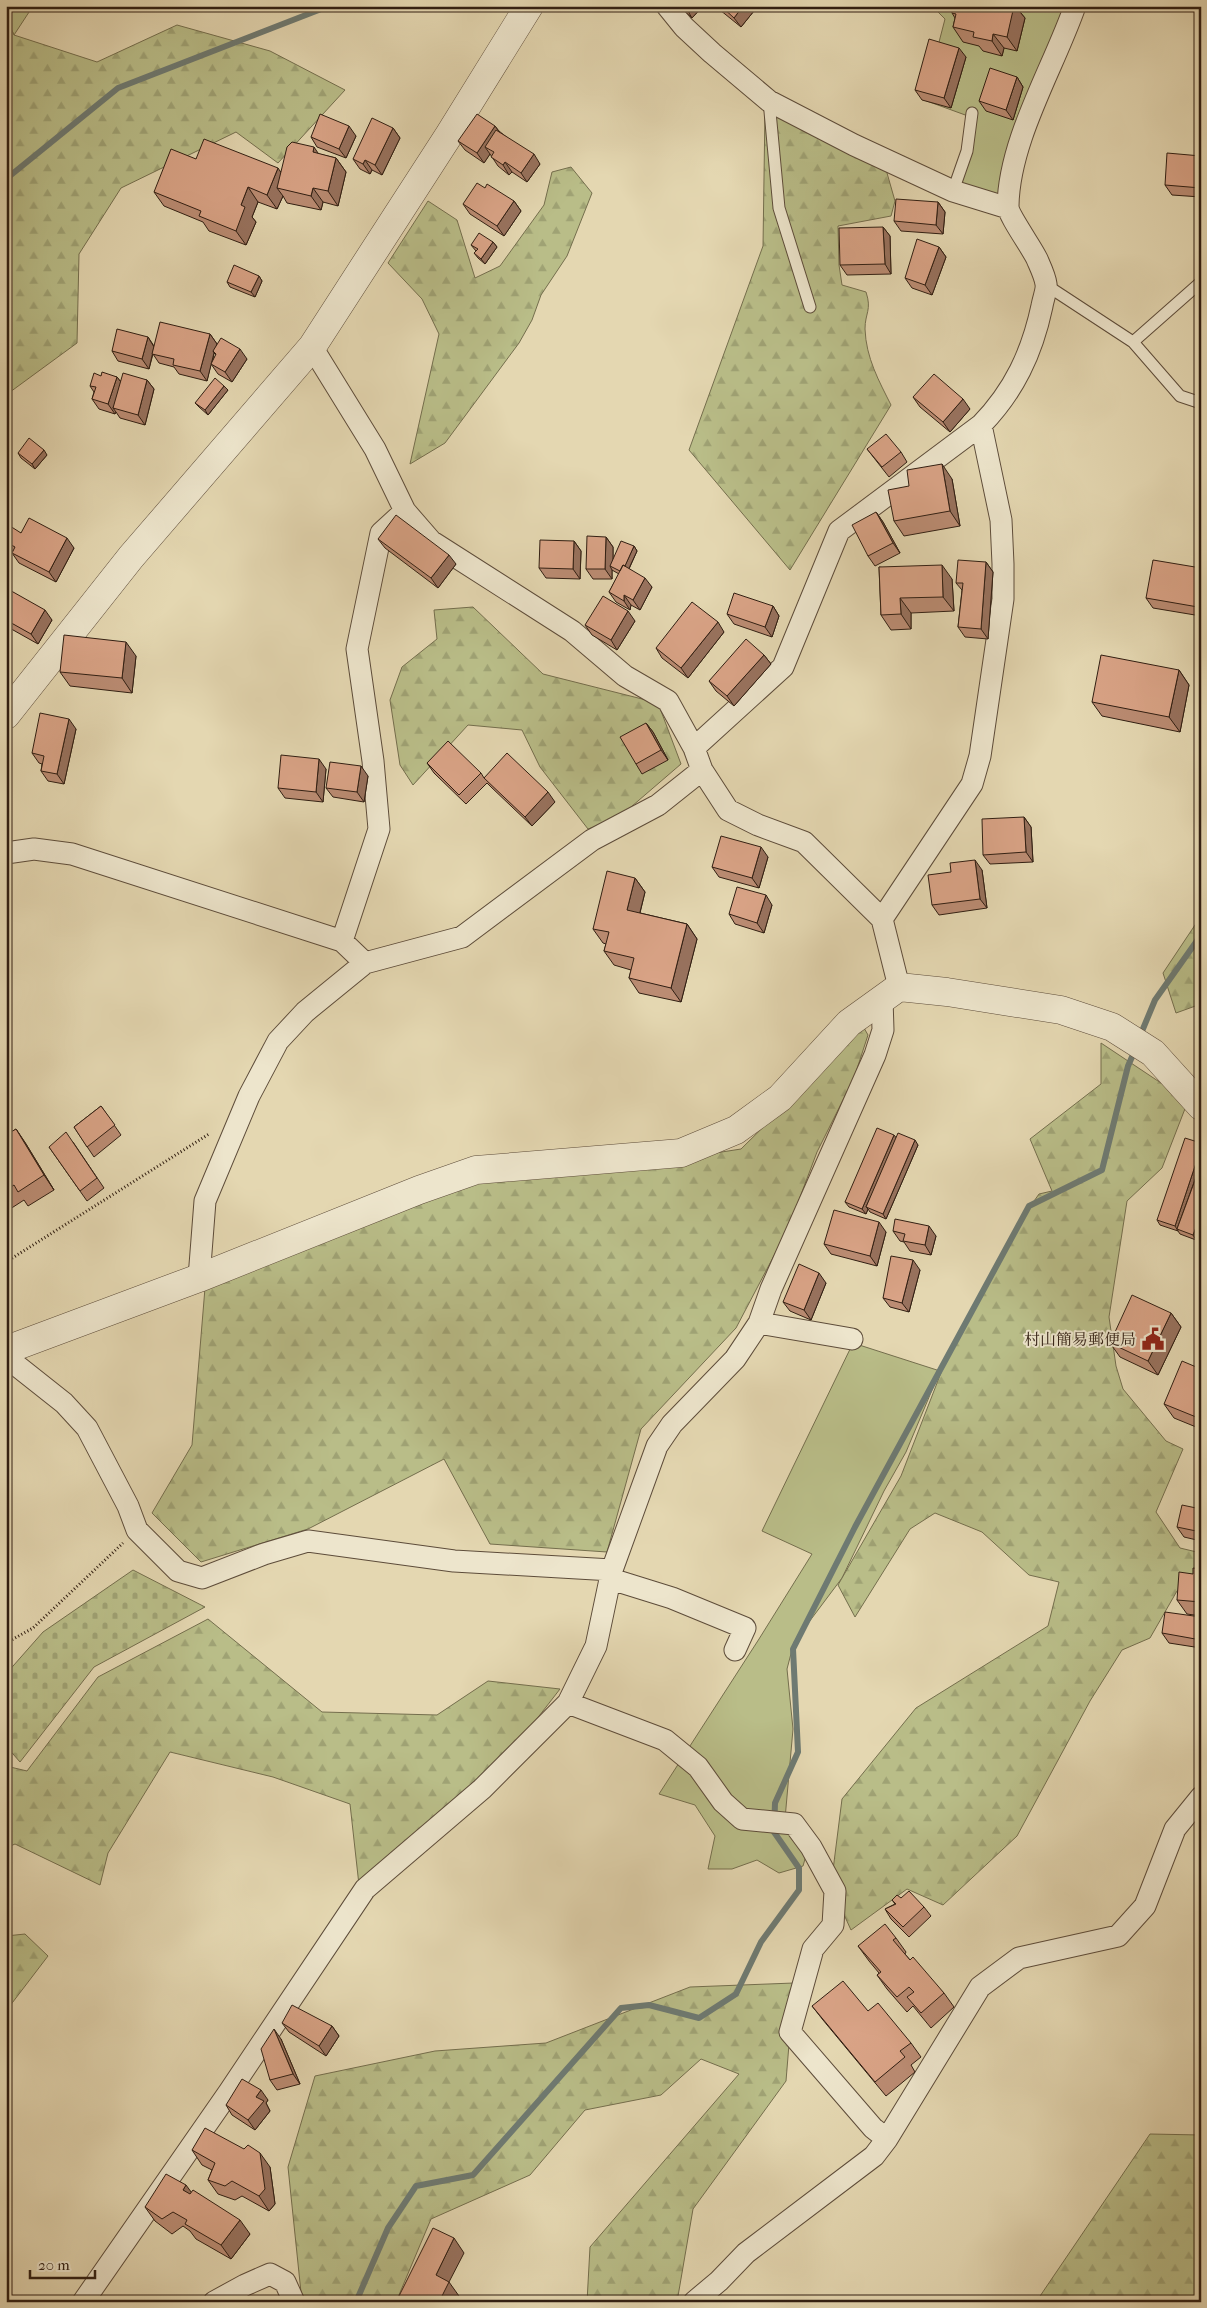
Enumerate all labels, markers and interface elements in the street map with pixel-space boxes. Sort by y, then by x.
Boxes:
public building icon: 村山簡易郵便局 [1140,1326,1166,1352]
place label: 村山簡易郵便局 [1024,1330,1136,1349]
scale bar [30,2248,95,2280]
text: 20 m [38,2256,70,2274]

